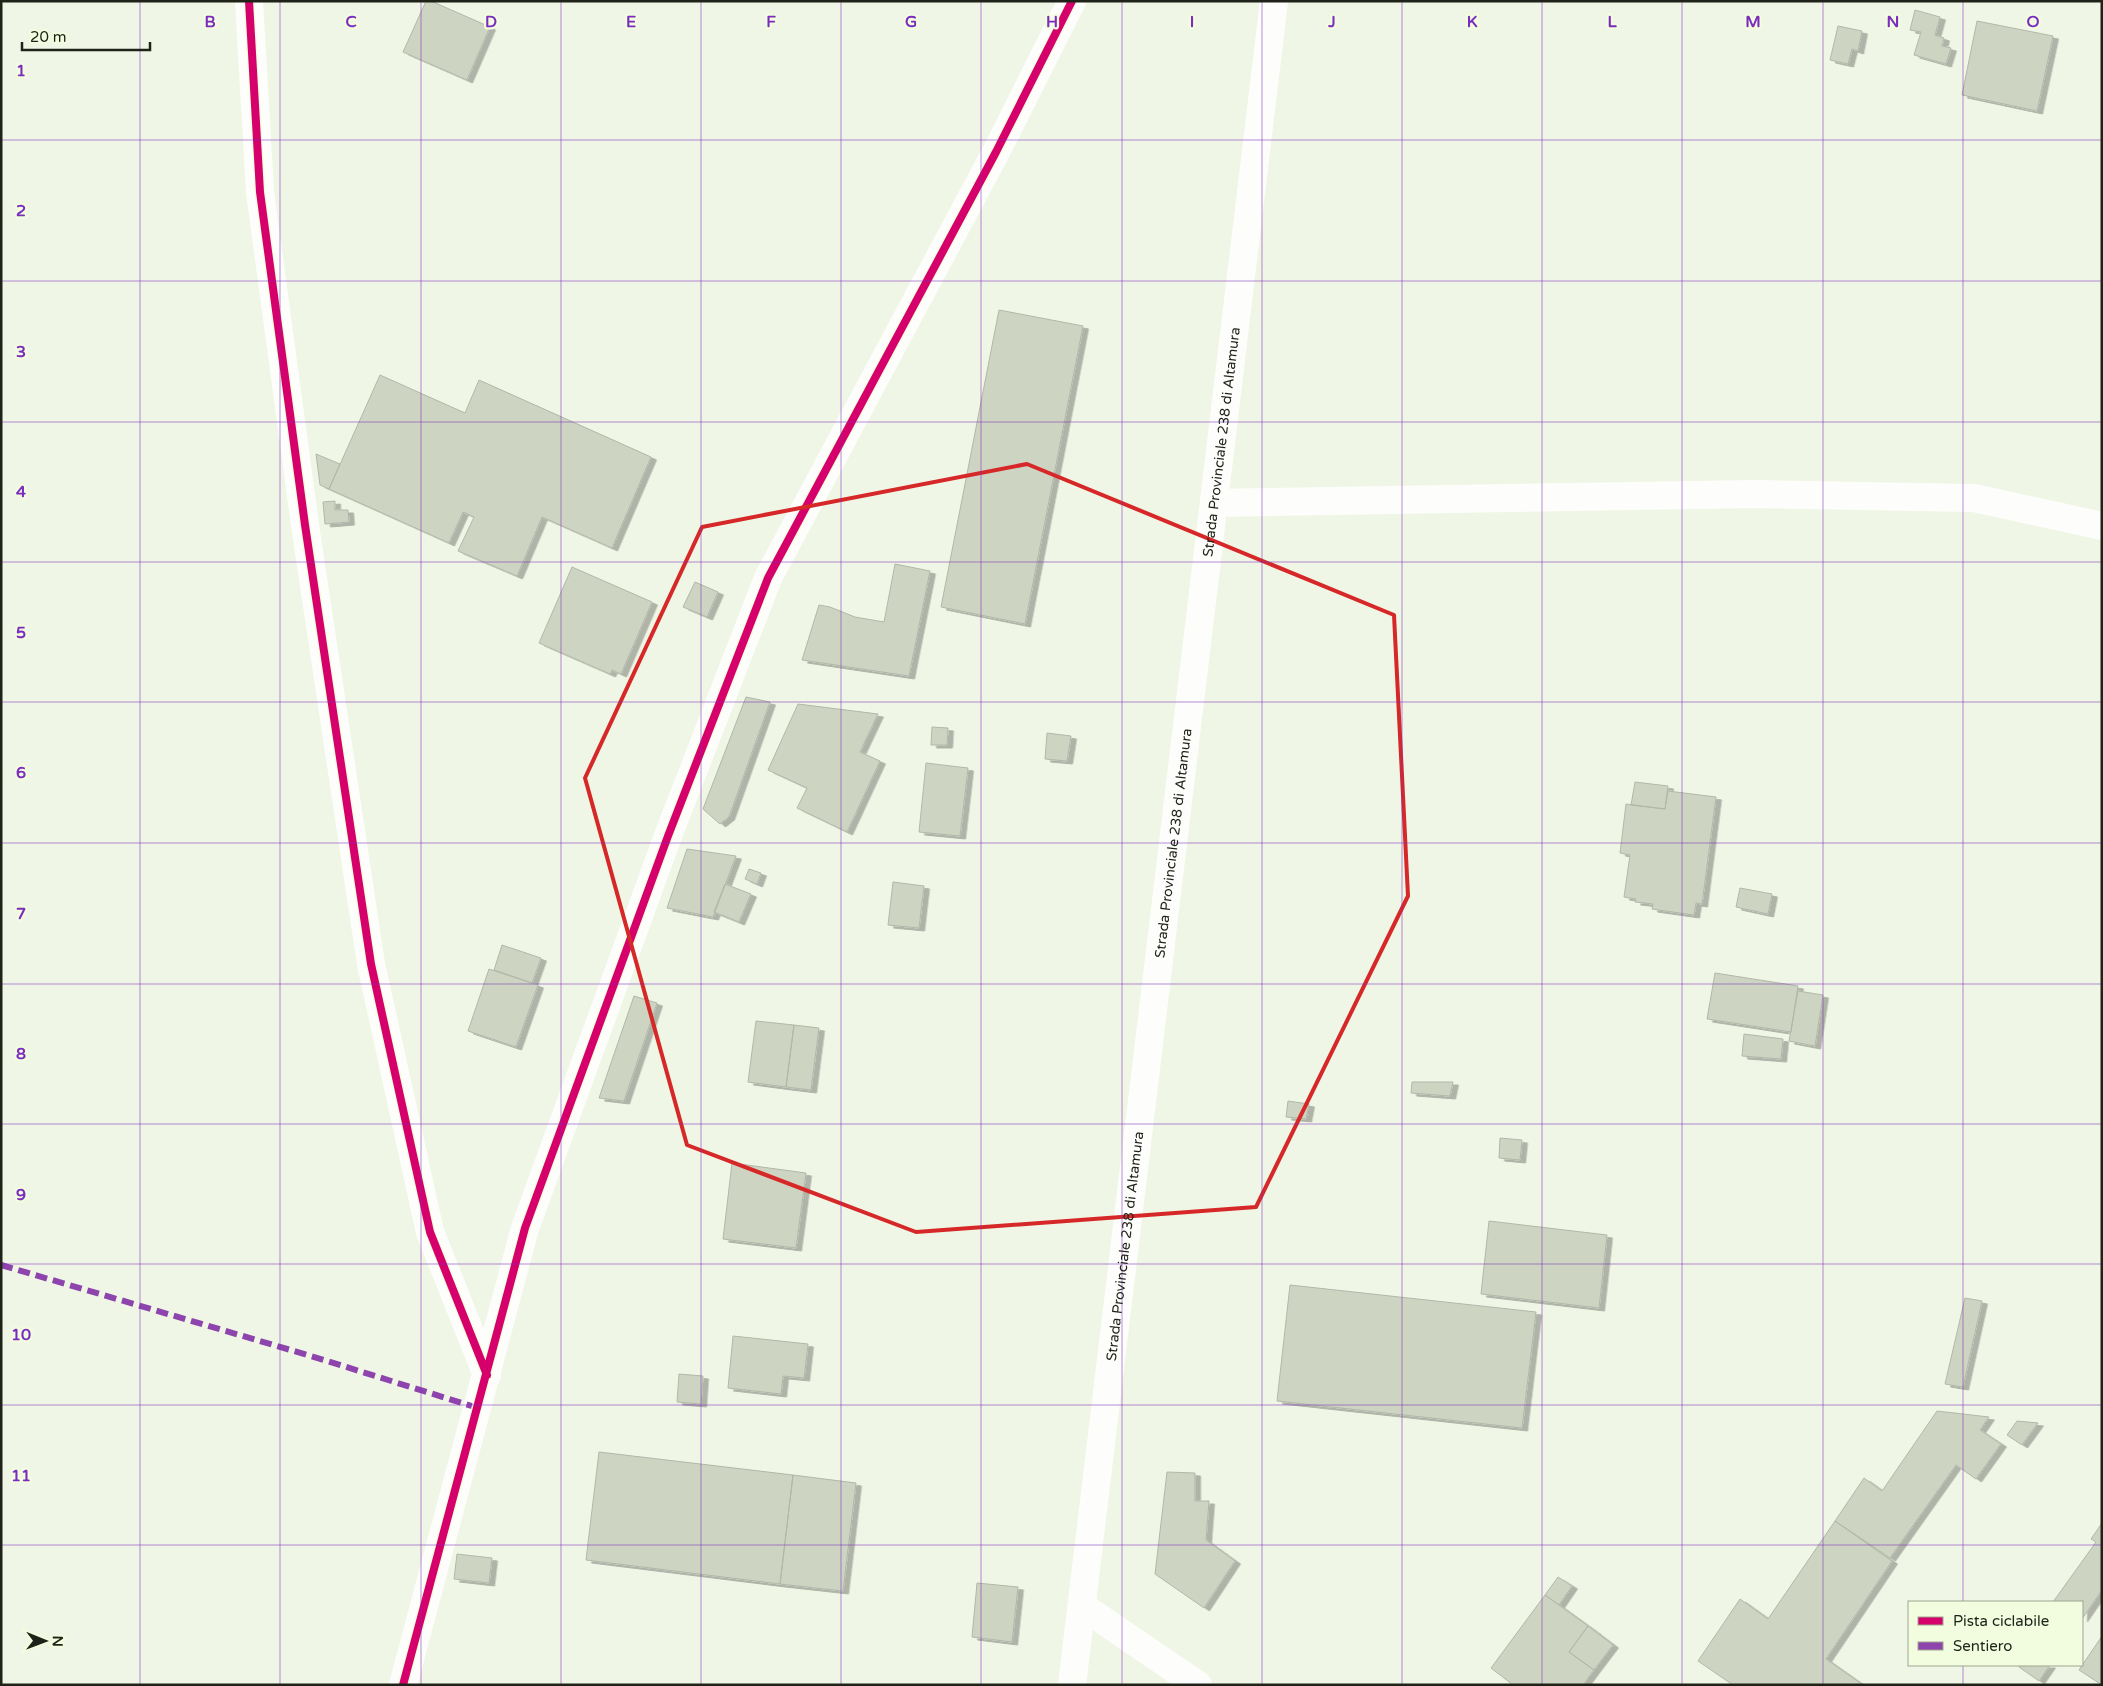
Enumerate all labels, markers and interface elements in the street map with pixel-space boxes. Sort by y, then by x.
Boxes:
text: B [204,12,216,32]
text: C [345,12,357,32]
text: D [485,12,497,32]
text: E [626,12,636,32]
text: F [766,12,776,32]
text: G [905,12,917,32]
text: H [1046,12,1058,32]
text: I [1190,12,1194,32]
text: J [1327,12,1336,32]
text: K [1467,12,1478,32]
text: L [1607,12,1617,32]
text: M [1745,12,1761,32]
text: N [1887,12,1899,32]
text: O [2027,12,2040,32]
scale bar [22,20,150,52]
text: 20 m [30,28,67,46]
text: 1 [16,61,26,81]
text: 2 [16,201,26,221]
street label: Strada Provinciale 238 di Altamura [1199,326,1244,558]
text: 3 [16,342,26,362]
text: 4 [16,482,26,502]
text: 5 [16,623,26,643]
street label: Strada Provinciale 238 di Altamura [1151,727,1196,959]
text: 6 [16,763,26,783]
text: 7 [16,904,26,924]
text: 8 [16,1044,26,1064]
street label: Strada Provinciale 238 di Altamura [1103,1130,1147,1362]
text: 9 [16,1185,26,1205]
text: 10 [11,1325,31,1345]
text: 11 [11,1466,31,1486]
legend [1908,1601,2083,1666]
text: Pista ciclabile [1953,1612,2049,1630]
north arrow [20,1616,70,1666]
text: N [49,1635,66,1647]
text: Sentiero [1953,1637,2012,1655]

